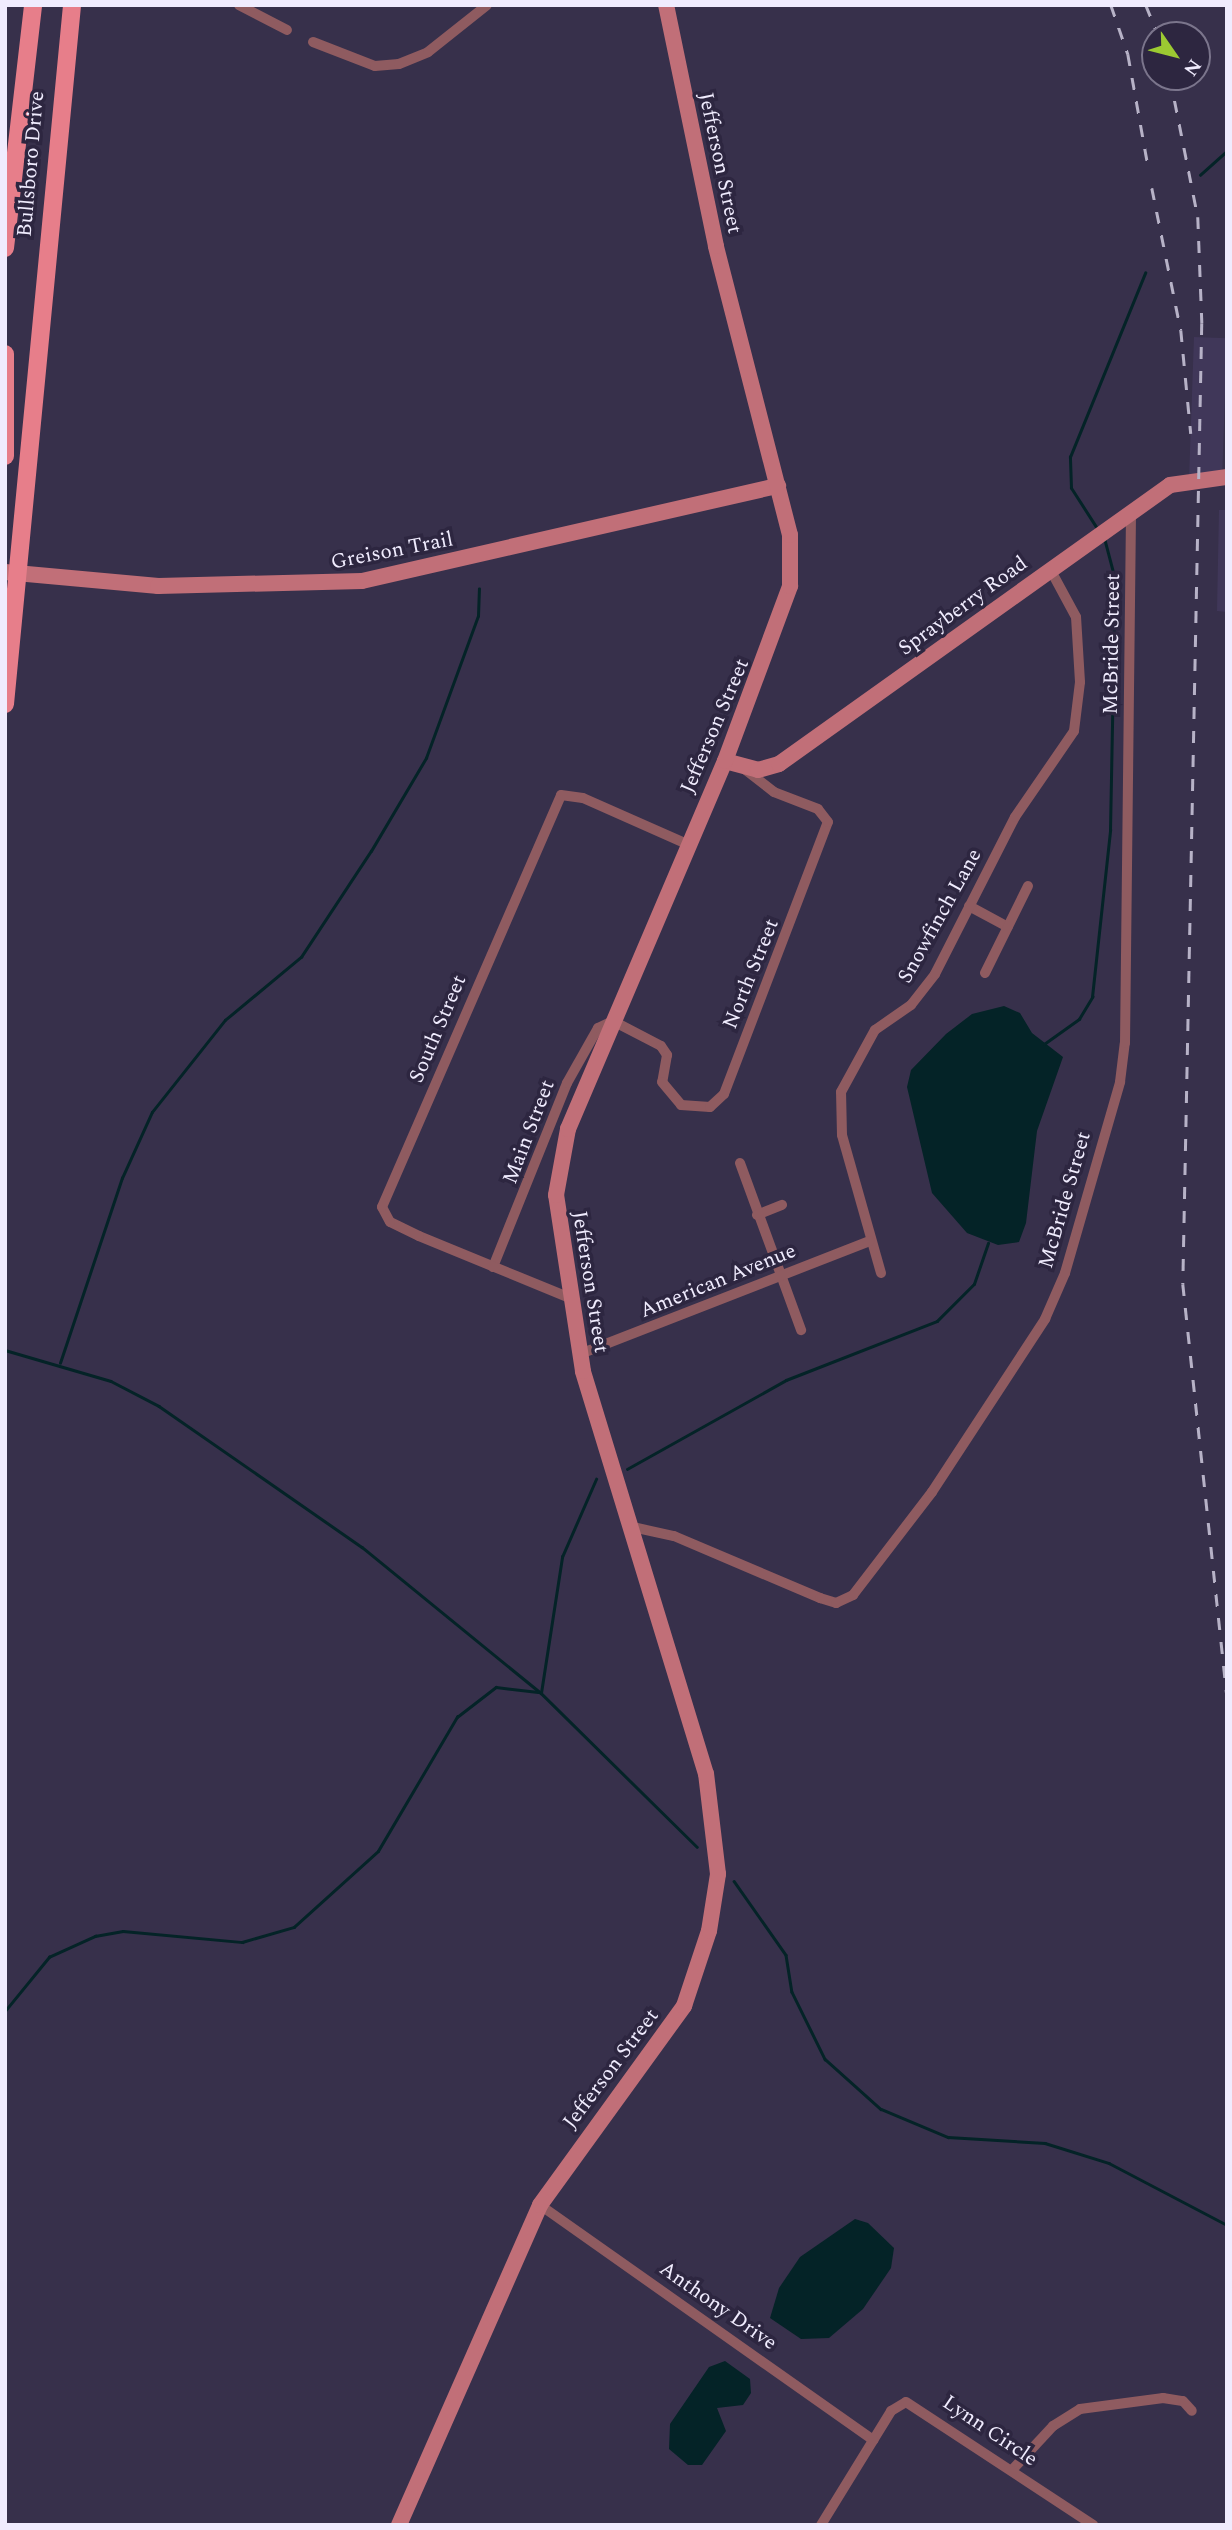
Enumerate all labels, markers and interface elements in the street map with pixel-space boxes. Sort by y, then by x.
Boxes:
north arrow [1141,21,1211,91]
text: N [1176,53,1208,82]
street label: Bullsboro Drive [12,90,50,238]
street label: Jefferson Street [693,90,747,236]
street label: Greison Trail [329,527,455,575]
street label: Sprayberry Road [894,551,1032,661]
street label: McBride Street [1098,573,1126,715]
street label: Jefferson Street [675,655,755,797]
street label: Snowfinch Lane [893,844,987,988]
street label: North Street [718,915,784,1033]
street label: South Street [404,971,472,1087]
street label: Main Street [498,1076,560,1188]
street label: McBride Street [1033,1129,1097,1271]
street label: Jefferson Street [566,1209,614,1355]
street label: American Avenue [636,1238,800,1324]
street label: Jefferson Street [558,2004,664,2134]
street label: Anthony Drive [654,2256,782,2356]
street label: Lynn Circle [938,2390,1042,2472]

